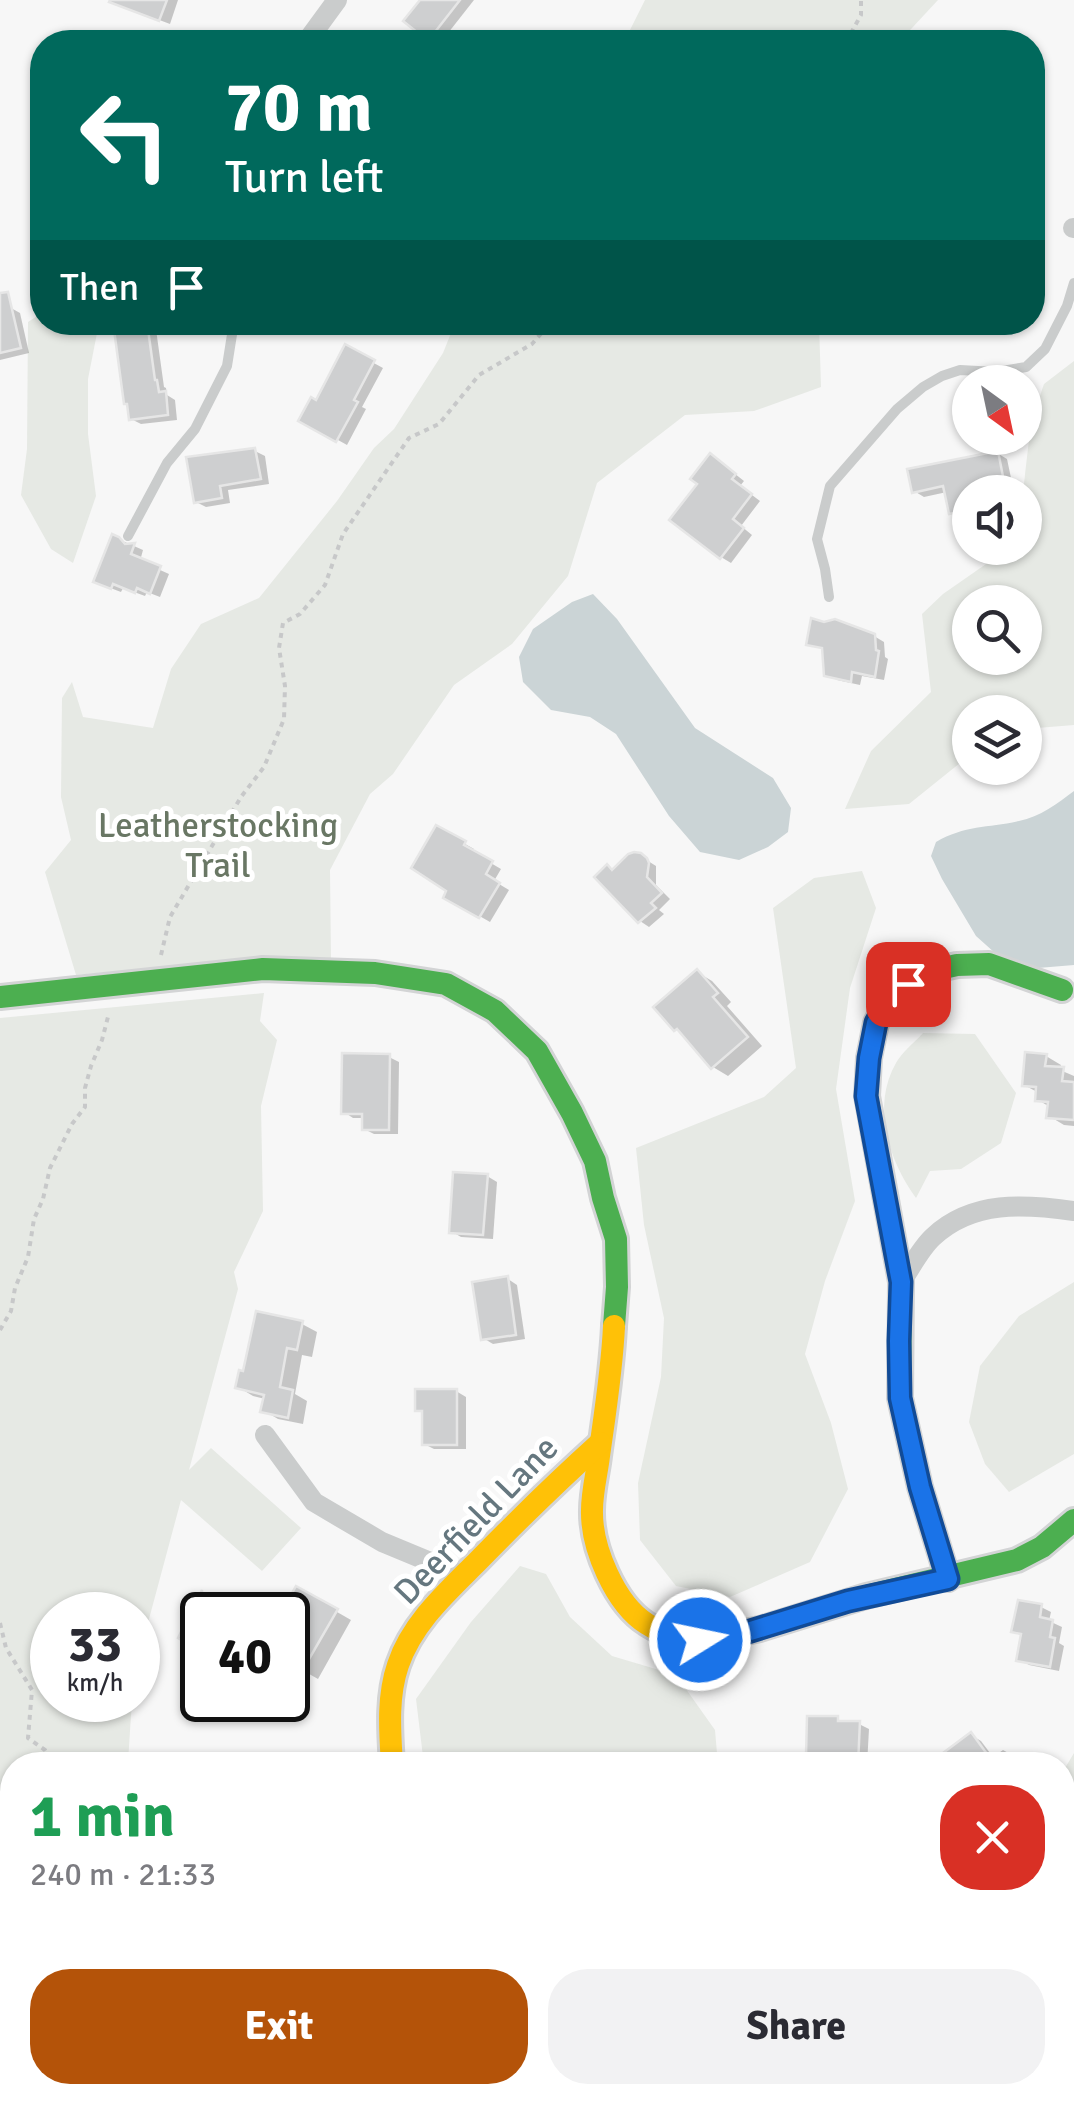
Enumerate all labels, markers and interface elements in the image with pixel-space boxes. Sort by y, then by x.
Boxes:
text: 70 m [225,64,373,150]
icon: left [60,70,190,200]
text: Turn left [225,150,384,205]
icon: arrive [159,260,214,315]
text: Then [60,264,139,311]
north arrow [952,365,1042,455]
map controls [952,365,1042,785]
button: sound [952,475,1042,565]
button: search [952,585,1042,675]
button: layers [952,695,1042,785]
park label: Leatherstocking Trail [98,804,338,887]
pin [866,942,951,1027]
icon: arrive [881,957,936,1012]
street label: Deerfield Lane [385,1427,567,1613]
position arrow [648,1588,752,1692]
speed limit sign: 40 [180,1592,310,1722]
text: 33 [68,1614,122,1676]
text: km/h [67,1667,123,1698]
text: 1 min [30,1780,175,1854]
button: close [940,1785,1045,1890]
text: 240 m · 21:33 [30,1855,216,1894]
button: Exit [30,1969,528,2084]
button: Share [548,1969,1045,2084]

